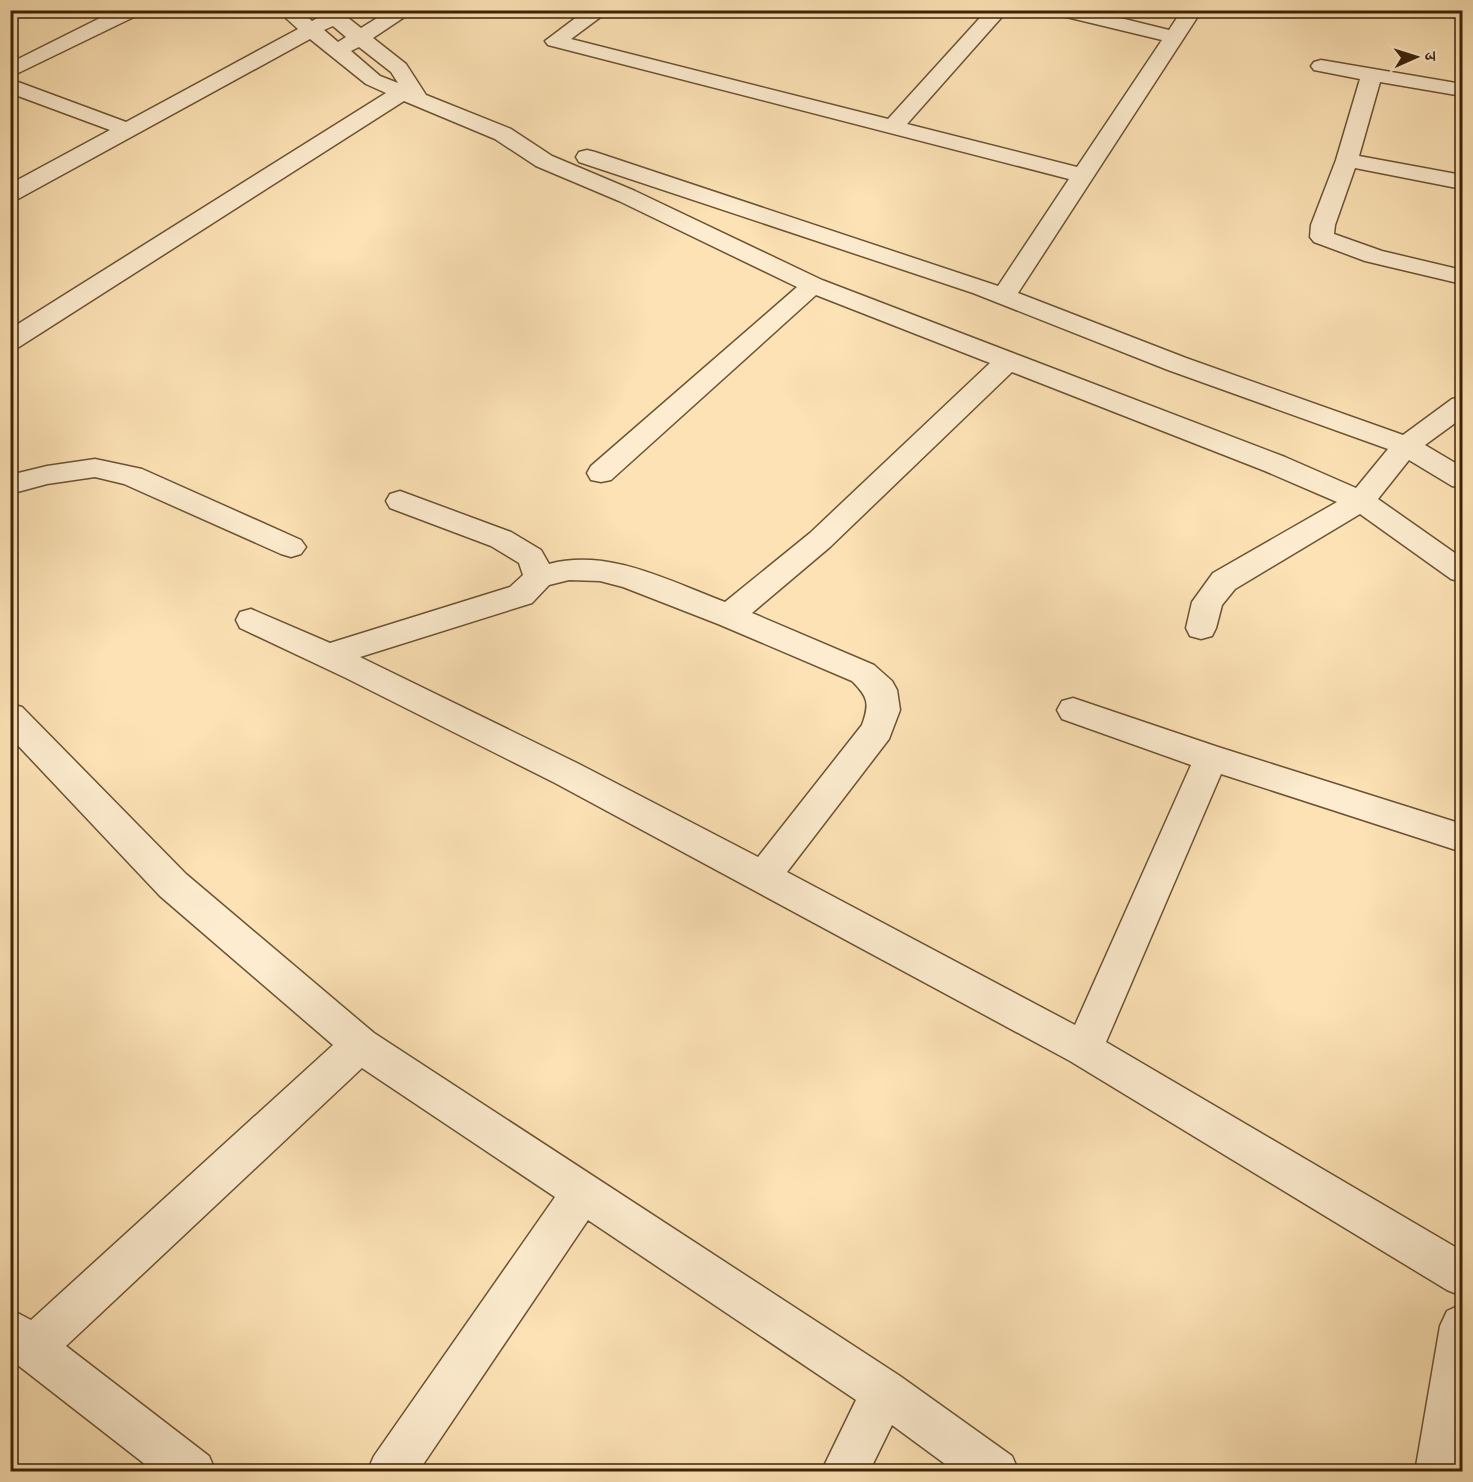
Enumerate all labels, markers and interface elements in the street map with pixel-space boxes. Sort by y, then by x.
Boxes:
north arrow [1386,27,1446,87]
text: उ [1419,51,1441,63]

